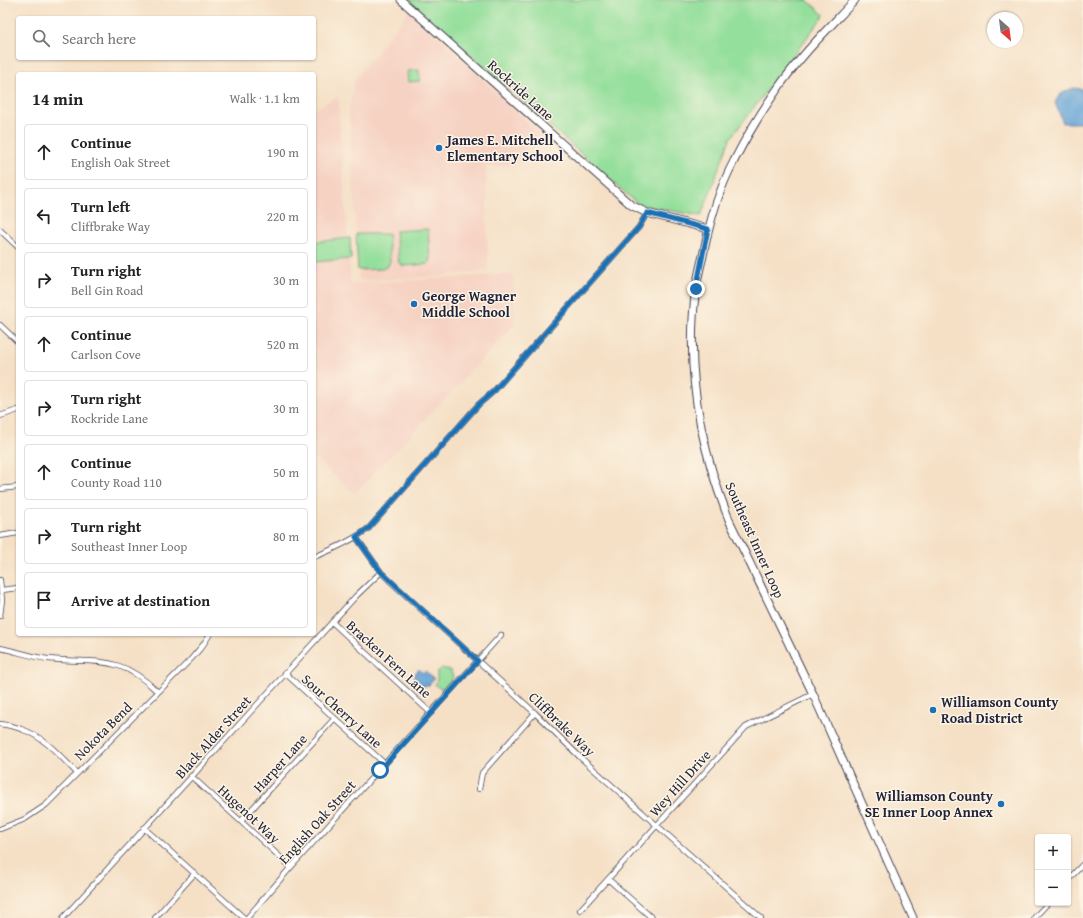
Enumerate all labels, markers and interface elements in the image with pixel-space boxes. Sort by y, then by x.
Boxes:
north arrow [987,12,1023,48]
search box [16,16,316,60]
icon: search [30,27,52,49]
text: Search here [62,28,136,49]
street label: Rockride Lane [483,55,559,125]
text: 14 min [32,86,83,111]
text: Walk · 1.1 km [229,89,300,108]
place label: James E. Mitchell Elementary School [445,130,564,166]
text: Continue [71,132,132,153]
icon: ahead [33,141,55,163]
text: 190 m [267,143,299,162]
marker: James E. Mitchell Elementary School [434,143,444,153]
text: English Oak Street [71,153,170,172]
text: Turn left [71,196,130,217]
icon: left [33,205,55,227]
text: 220 m [267,207,299,226]
text: Cliffbrake Way [71,217,150,236]
text: Turn right [71,260,142,281]
icon: right [33,269,55,291]
text: 30 m [273,271,299,290]
route end [687,280,705,298]
text: Bell Gin Road [71,281,143,300]
place label: George Wagner Middle School [422,286,517,322]
marker: George Wagner Middle School [409,299,419,309]
text: Continue [71,324,132,345]
icon: ahead [33,333,55,355]
text: 520 m [267,335,299,354]
text: Carlson Cove [71,345,141,364]
text: Turn right [71,388,142,409]
icon: right [33,397,55,419]
text: 30 m [273,399,299,418]
text: Rockride Lane [71,409,148,428]
text: Continue [71,452,132,473]
icon: ahead [33,461,55,483]
text: 50 m [273,463,299,482]
text: County Road 110 [71,473,162,492]
street label: Southeast Inner Loop [720,479,790,602]
text: Turn right [71,516,142,537]
icon: right [33,525,55,547]
text: 80 m [273,527,299,546]
text: Southeast Inner Loop [71,537,187,556]
icon: arrive [33,589,55,611]
text: Arrive at destination [71,590,210,611]
street label: Bracken Fern Lane [342,615,436,703]
street label: Sour Cherry Lane [297,669,387,753]
street label: Cliffbrake Way [524,687,600,761]
street label: Black Alder Street [170,691,256,783]
place label: Williamson County Road District [941,692,1059,728]
street label: Nokota Bend [69,697,137,765]
marker: Williamson County Road District [928,705,938,715]
street label: Harper Lane [248,729,312,797]
street label: Wey Hill Drive [645,745,716,821]
route start [371,761,389,779]
street label: English Oak Street [274,776,360,868]
street label: Hugenot Way [214,780,284,848]
place label: Williamson County SE Inner Loop Annex [865,786,994,822]
marker: Williamson County SE Inner Loop Annex [996,799,1006,809]
map controls [1035,834,1071,906]
button: + [1035,834,1071,870]
button: − [1035,870,1071,906]

